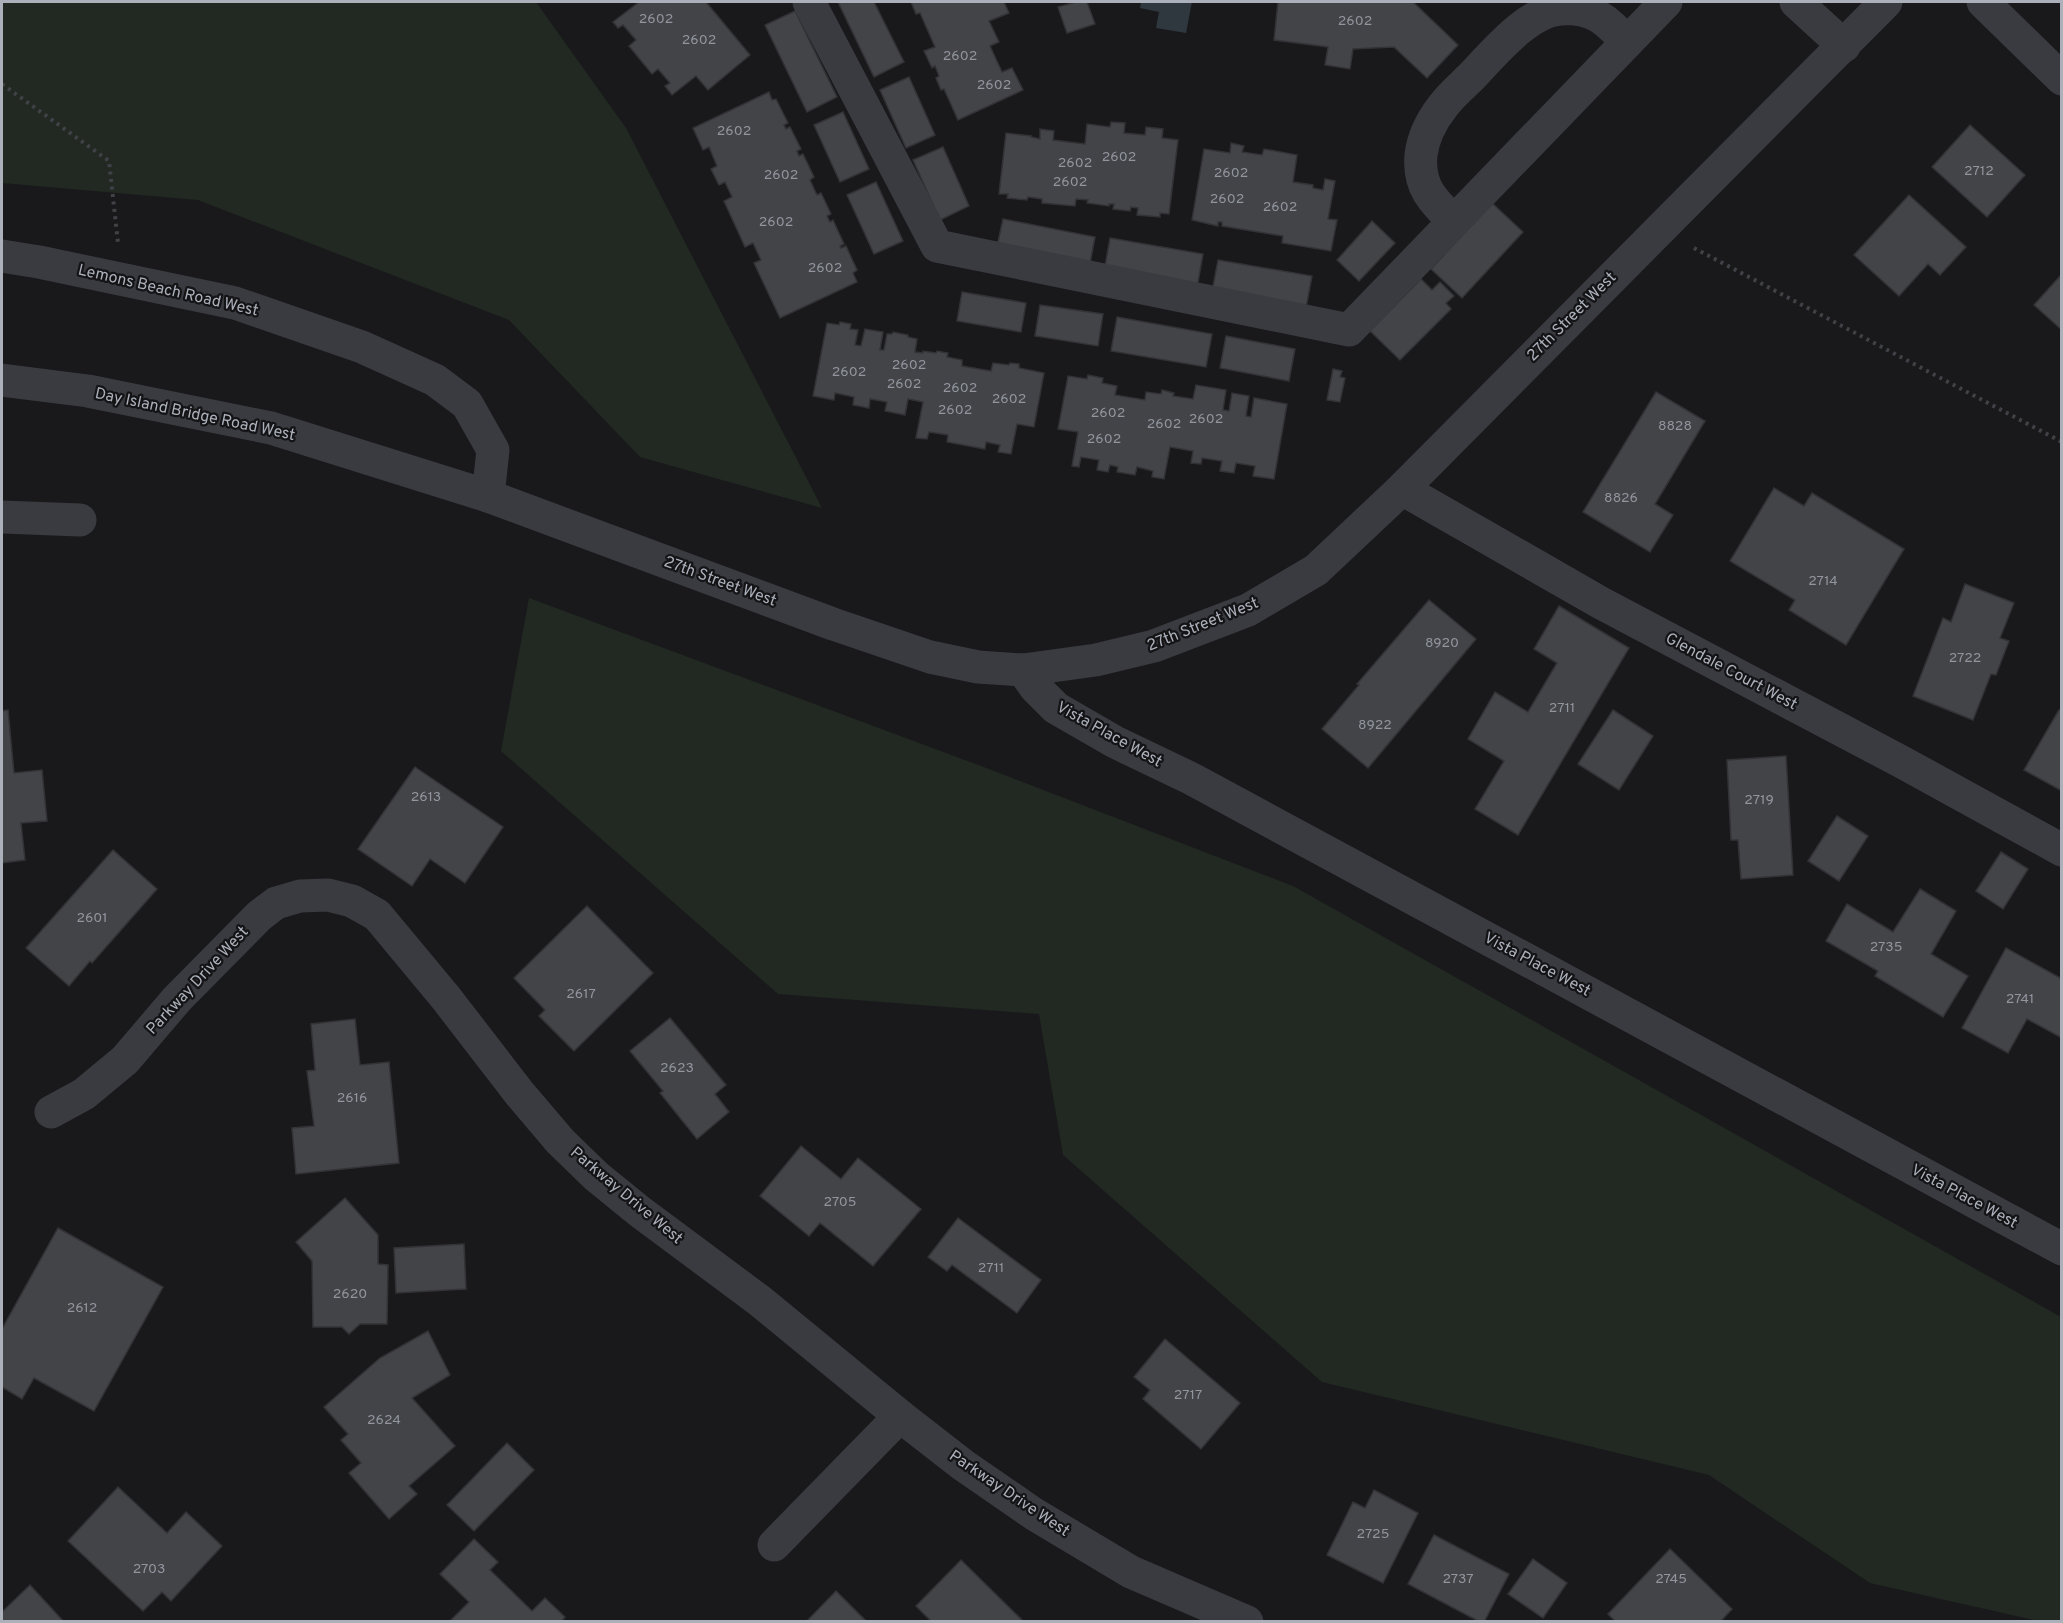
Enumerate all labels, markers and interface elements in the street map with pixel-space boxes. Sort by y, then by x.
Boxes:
house number: 2602 [639,11,673,28]
house number: 2602 [1338,13,1372,30]
house number: 2602 [682,32,716,49]
house number: 2602 [943,48,977,65]
house number: 2602 [977,77,1011,94]
house number: 2602 [717,123,751,140]
house number: 2602 [1102,149,1136,166]
house number: 2602 [1058,155,1092,172]
house number: 2712 [1964,163,1994,180]
house number: 2602 [1214,165,1248,182]
house number: 2602 [764,167,798,184]
house number: 2602 [1053,174,1087,191]
house number: 2602 [1210,191,1244,208]
house number: 2602 [1263,199,1297,216]
house number: 2602 [759,214,793,231]
street label: Lemons Beach Road West [76,260,260,322]
house number: 2602 [808,260,842,277]
street label: 27th Street West [1523,268,1621,366]
house number: 2602 [892,357,926,374]
house number: 2602 [832,364,866,381]
house number: 2602 [887,376,921,393]
house number: 2602 [943,380,977,397]
street label: Day Island Bridge Road West [93,384,297,446]
house number: 2602 [992,391,1026,408]
house number: 2602 [938,402,972,419]
house number: 2602 [1091,405,1125,422]
house number: 2602 [1189,411,1223,428]
house number: 2602 [1147,416,1181,433]
house number: 8828 [1658,418,1692,435]
house number: 2602 [1087,431,1121,448]
house number: 8826 [1604,490,1638,507]
street label: 27th Street West [661,552,779,612]
house number: 2714 [1808,573,1838,590]
street label: 27th Street West [1144,594,1262,656]
street label: Glendale Court West [1662,629,1800,715]
house number: 8920 [1425,635,1459,652]
house number: 2722 [1949,650,1981,667]
street label: Vista Place West [1053,698,1165,772]
house number: 2711 [1549,700,1575,717]
house number: 8922 [1358,717,1392,734]
house number: 2613 [411,789,441,806]
house number: 2719 [1744,792,1774,809]
house number: 2601 [76,910,108,927]
street label: Parkway Drive West [143,923,253,1039]
street label: Vista Place West [1480,928,1594,1002]
house number: 2735 [1870,939,1902,956]
house number: 2617 [566,986,596,1003]
house number: 2741 [2006,991,2034,1008]
house number: 2623 [660,1060,694,1077]
house number: 2616 [337,1090,367,1107]
street label: Parkway Drive West [566,1143,686,1249]
street label: Vista Place West [1907,1160,2021,1234]
house number: 2705 [824,1194,857,1211]
house number: 2711 [978,1260,1004,1277]
house number: 2620 [333,1286,367,1303]
house number: 2612 [67,1300,97,1317]
house number: 2717 [1174,1387,1202,1404]
house number: 2624 [367,1412,401,1429]
street label: Parkway Drive West [945,1446,1073,1542]
house number: 2725 [1357,1526,1389,1543]
house number: 2703 [133,1561,165,1578]
house number: 2737 [1442,1571,1474,1588]
house number: 2745 [1655,1571,1687,1588]

